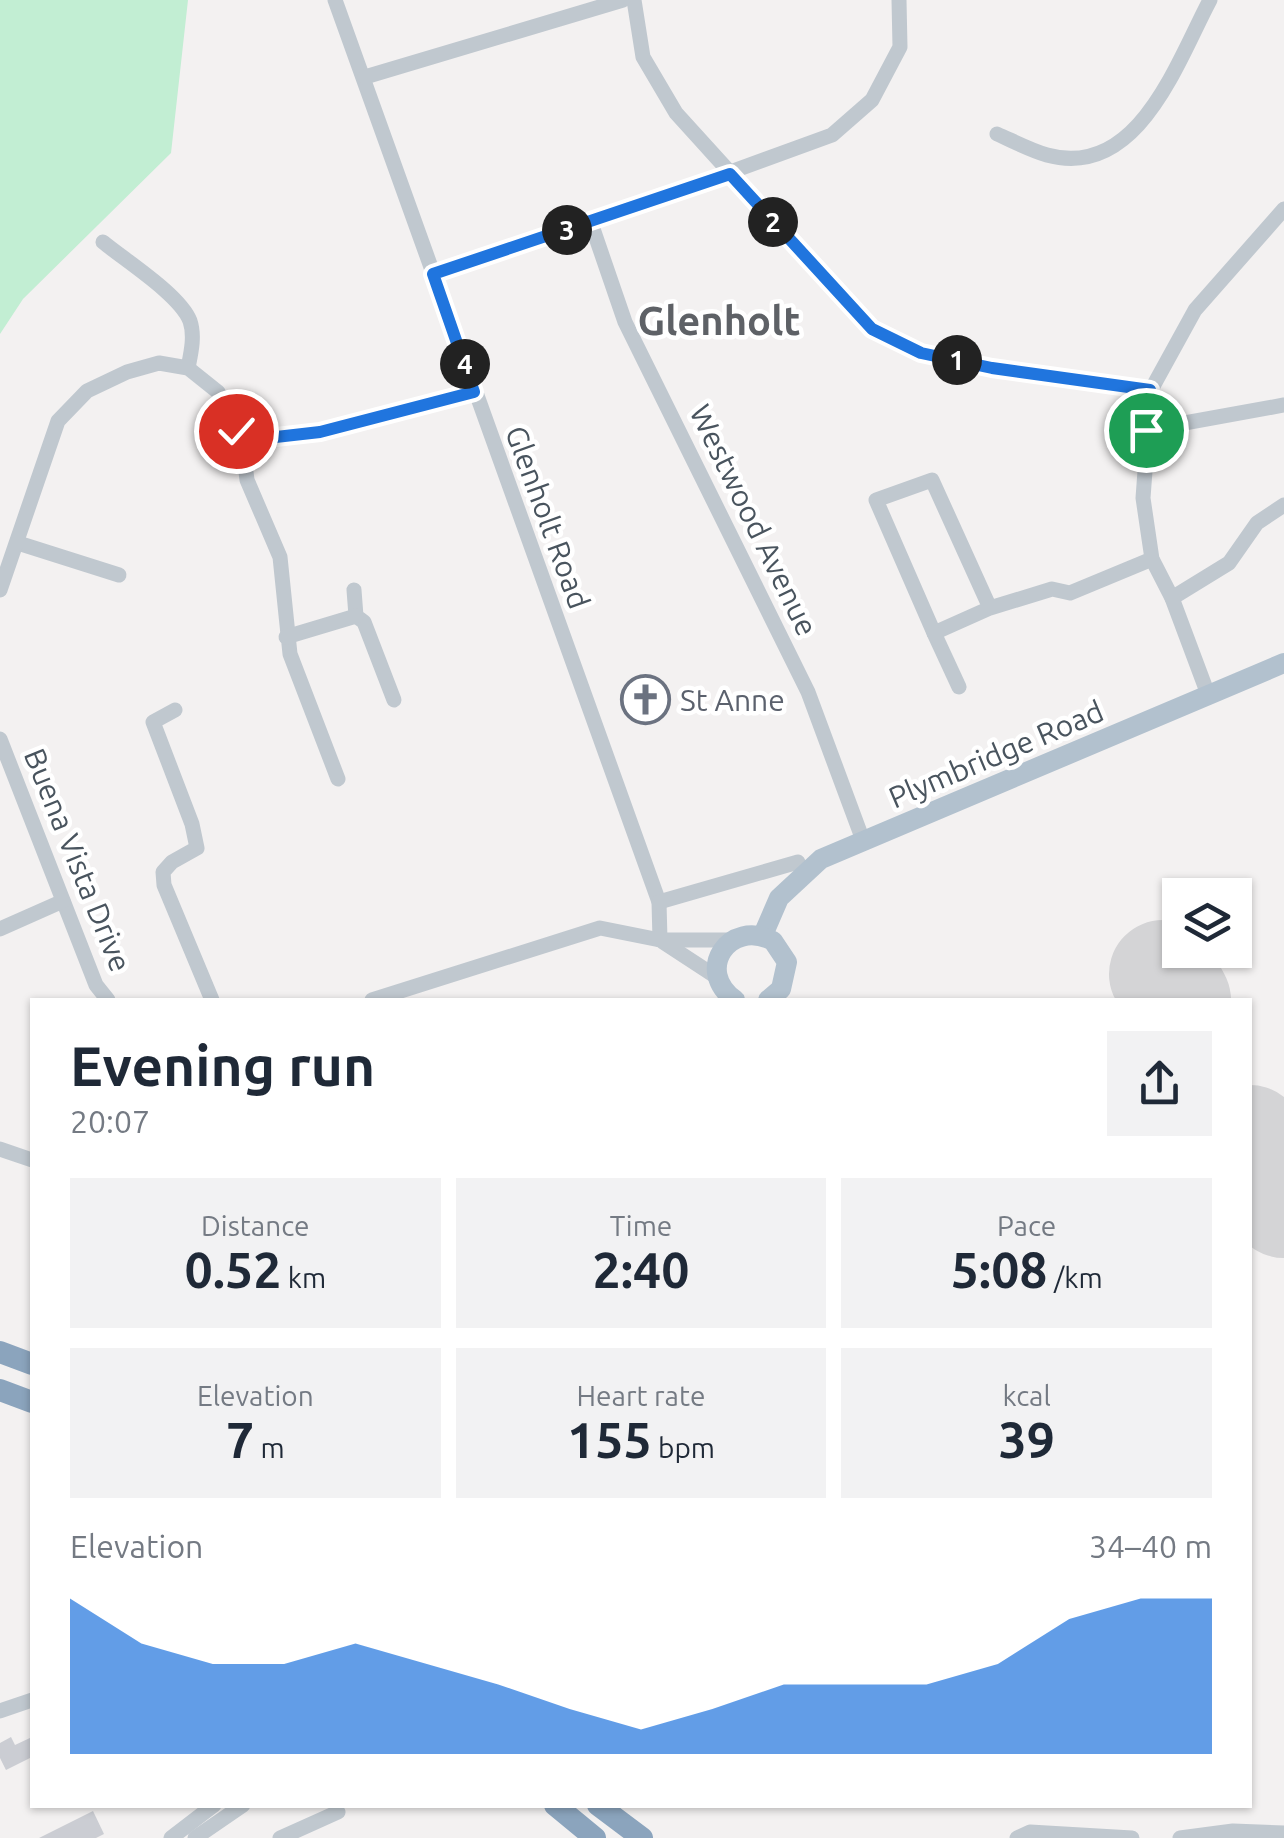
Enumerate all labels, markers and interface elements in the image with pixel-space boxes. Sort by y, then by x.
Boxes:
pin: 2 [748,197,798,247]
pin: 3 [542,205,592,255]
text: 2 [765,206,781,237]
text: 3 [559,214,575,245]
district label: Glenholt [637,298,801,343]
pin: 1 [932,335,982,385]
pin: 4 [440,339,490,389]
text: 1 [949,344,965,375]
text: 4 [457,348,473,379]
pin [1104,388,1189,473]
pin [194,389,279,474]
street label: Westwood Avenue [683,399,825,641]
icon: arrive [1119,403,1174,458]
icon: check [209,404,264,459]
street label: Glenholt Road [499,421,597,613]
church icon: St Anne [619,674,671,726]
place label: St Anne [680,683,785,717]
street label: Plymbridge Road [884,693,1108,815]
street label: Buena Vista Drive [18,744,138,976]
map controls [1162,878,1252,968]
button: layers [1162,878,1252,968]
button: share [1107,1031,1212,1136]
text: Evening run [70,1035,375,1096]
text: 20:07 [70,1103,150,1139]
text: Distance [201,1210,310,1241]
text: Time [610,1210,672,1241]
text: Pace [997,1210,1056,1241]
text: 0.52 [185,1241,281,1297]
text: 2:40 [593,1241,689,1297]
text: 5:08 [951,1241,1048,1297]
text: km [281,1262,326,1293]
text: /km [1048,1262,1103,1293]
text: Elevation [197,1380,314,1411]
text: Heart rate [577,1380,705,1411]
text: kcal [1002,1380,1051,1411]
text: 7 [226,1411,254,1467]
text: 155 [567,1411,652,1467]
text: 39 [998,1411,1055,1467]
text: m [254,1432,285,1463]
text: bpm [652,1432,715,1463]
text: Elevation [70,1528,203,1564]
text: 34–40 m [1089,1528,1212,1564]

